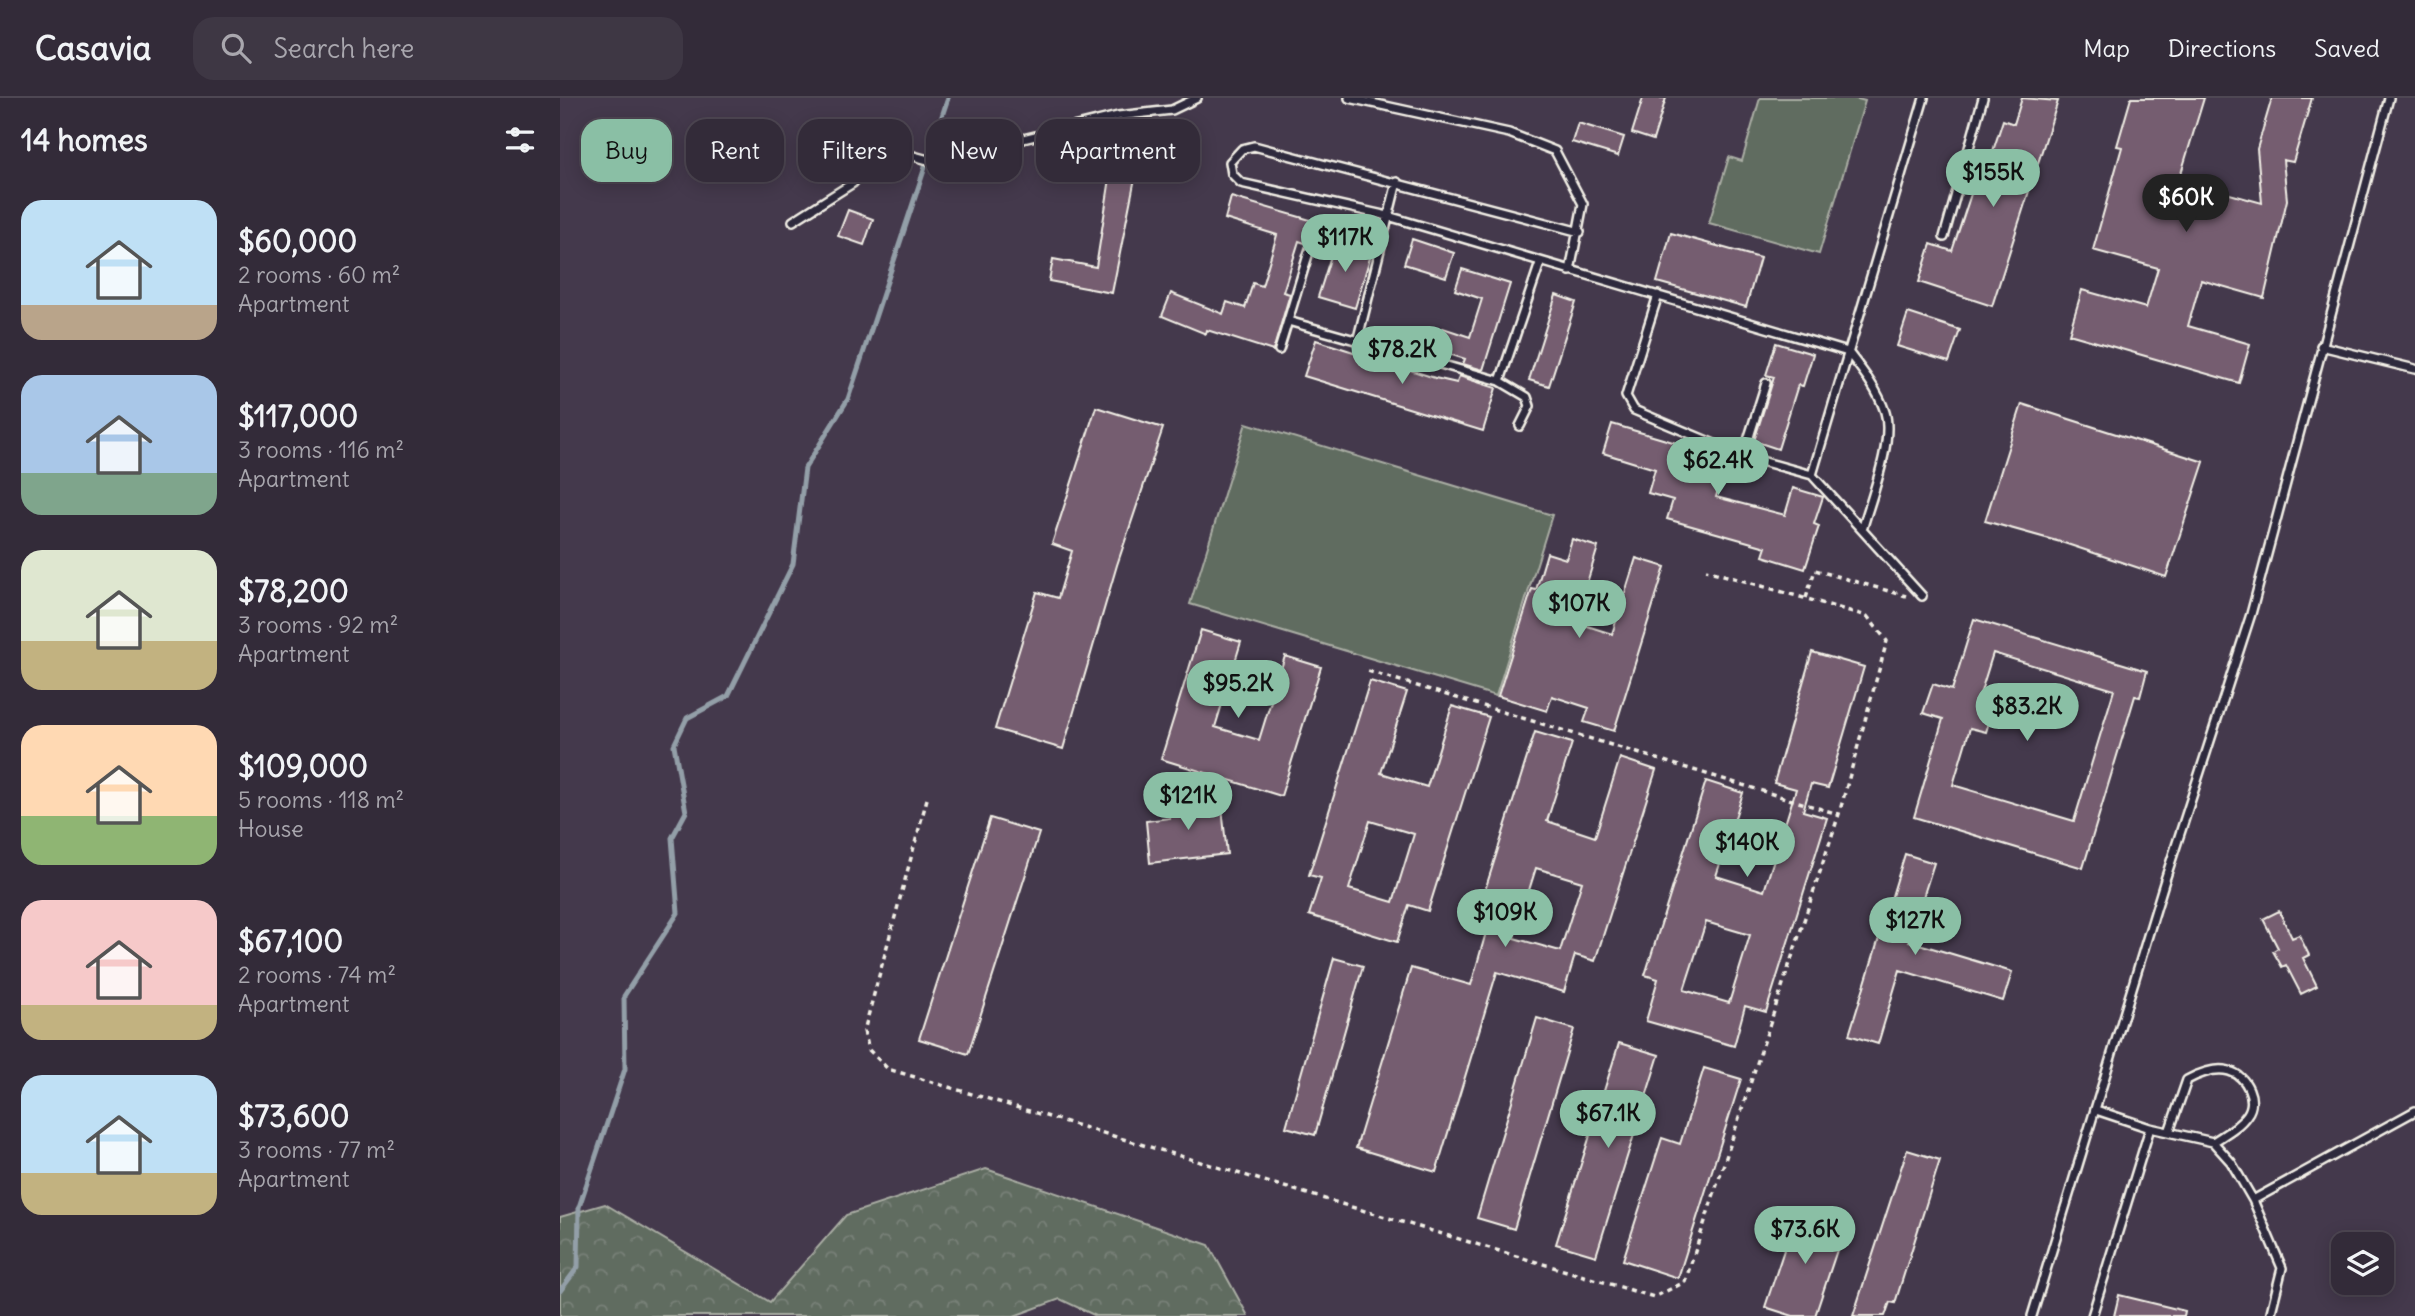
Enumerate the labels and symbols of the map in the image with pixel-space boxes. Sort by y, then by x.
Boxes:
pin: $155K [1944,150,2042,209]
pin: $60K [2145,174,2227,234]
pin: $117K [1296,214,1394,274]
pin: $78.2K [1345,327,1459,386]
pin: $62.4K [1661,438,1775,497]
pin: $107K [1530,580,1628,640]
pin: $95.2K [1181,660,1295,720]
pin: $83.2K [1970,684,2084,743]
pin: $121K [1139,772,1237,832]
pin: $140K [1698,820,1796,879]
pin: $109K [1456,890,1554,949]
pin: $127K [1866,898,1964,957]
pin: $67.1K [1551,1090,1665,1150]
pin: $73.6K [1748,1206,1862,1266]

